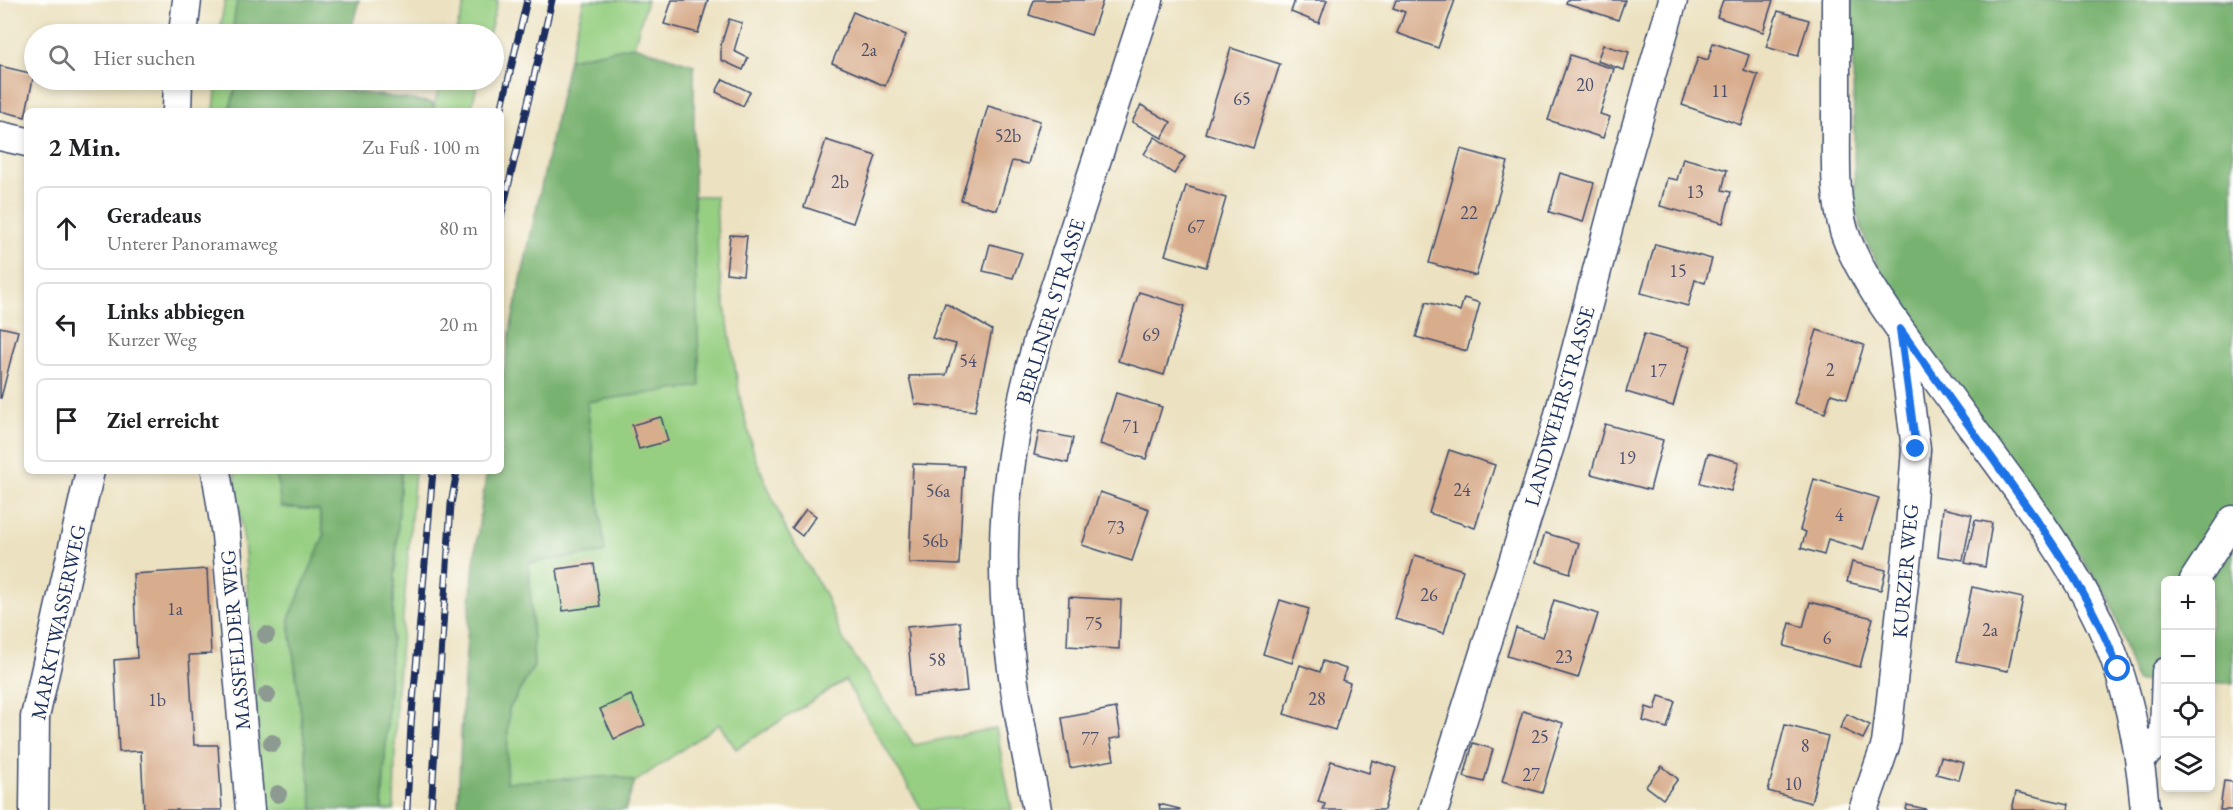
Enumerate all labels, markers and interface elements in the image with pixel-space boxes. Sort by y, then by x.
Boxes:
search box [24,24,504,90]
house number: 2a [861,38,878,61]
icon: search [45,41,78,74]
text: Hier suchen [93,43,196,72]
house number: 20 [1576,73,1594,96]
house number: 11 [1711,79,1729,102]
house number: 65 [1233,87,1251,110]
house number: 52b [995,124,1021,147]
text: 2 Min. [48,130,121,164]
text: Zu Fuß · 100 m [362,134,480,160]
house number: 2b [831,170,849,193]
house number: 13 [1686,180,1704,203]
text: Geradeaus [107,201,201,230]
house number: 22 [1460,201,1478,224]
icon: ahead [50,212,83,245]
text: 80 m [439,215,478,241]
street label: BERLINER STRASSE [1009,215,1091,407]
house number: 67 [1187,215,1205,238]
text: Unterer Panoramaweg [107,230,278,256]
house number: 15 [1669,259,1687,282]
text: Links abbiegen [107,297,245,326]
street label: LANDWEHRSTRASSE [1517,303,1601,509]
icon: left [50,308,83,341]
text: 20 m [439,311,478,337]
house number: 69 [1142,323,1160,346]
text: Kurzer Weg [107,326,197,352]
house number: 54 [959,349,977,372]
house number: 2 [1826,358,1835,381]
house number: 17 [1649,359,1667,382]
icon: arrive [50,404,83,437]
text: Ziel erreicht [107,406,219,435]
house number: 71 [1122,415,1140,438]
route end [1902,435,1928,461]
house number: 19 [1618,446,1636,469]
house number: 24 [1453,478,1471,501]
house number: 56a [926,479,951,502]
house number: 4 [1835,503,1844,526]
street label: KURZER WEG [1886,503,1924,639]
house number: 73 [1107,516,1125,539]
street label: MARKTWASSERWEG [24,522,92,722]
house number: 56b [922,529,948,552]
street label: MASSFELDER WEG [214,549,256,731]
map controls [2161,576,2215,792]
button: + [2161,576,2215,630]
house number: 26 [1420,583,1438,606]
house number: 1a [167,597,184,620]
house number: 75 [1085,612,1103,635]
house number: 2a [1982,618,1999,641]
house number: 6 [1823,626,1832,649]
button: − [2161,630,2215,684]
house number: 23 [1555,645,1573,668]
house number: 58 [928,648,946,671]
route start [2104,655,2130,681]
button: locate [2161,684,2215,738]
house number: 28 [1308,687,1326,710]
house number: 1b [148,688,166,711]
house number: 25 [1531,725,1549,748]
house number: 77 [1081,727,1099,750]
house number: 8 [1801,734,1809,757]
button: layers [2161,738,2215,792]
house number: 27 [1522,763,1540,786]
house number: 10 [1784,772,1802,795]

